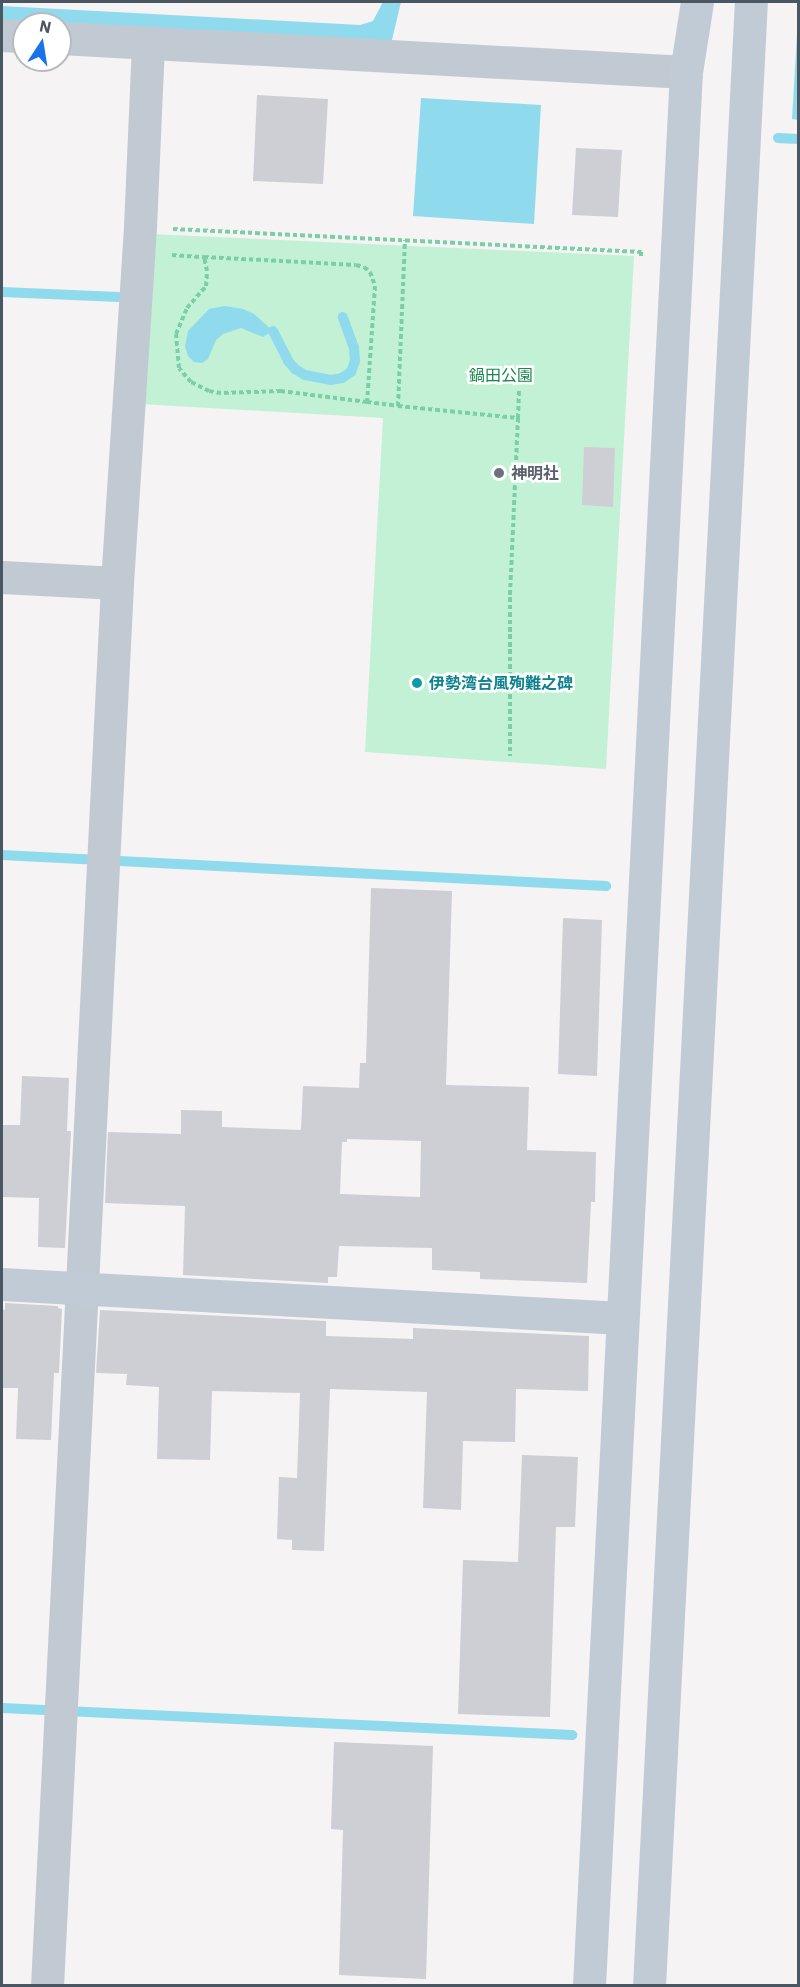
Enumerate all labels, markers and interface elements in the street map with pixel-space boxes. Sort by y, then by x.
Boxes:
north arrow [12,12,72,72]
text: N [38,15,53,37]
park label: 鍋田公園 [469,365,533,385]
place label: 神明社 [511,463,559,483]
marker: 神明社 [492,466,506,480]
place label: 伊勢湾台風殉難之碑 [429,673,573,693]
marker: 伊勢湾台風殉難之碑 [410,676,424,690]

